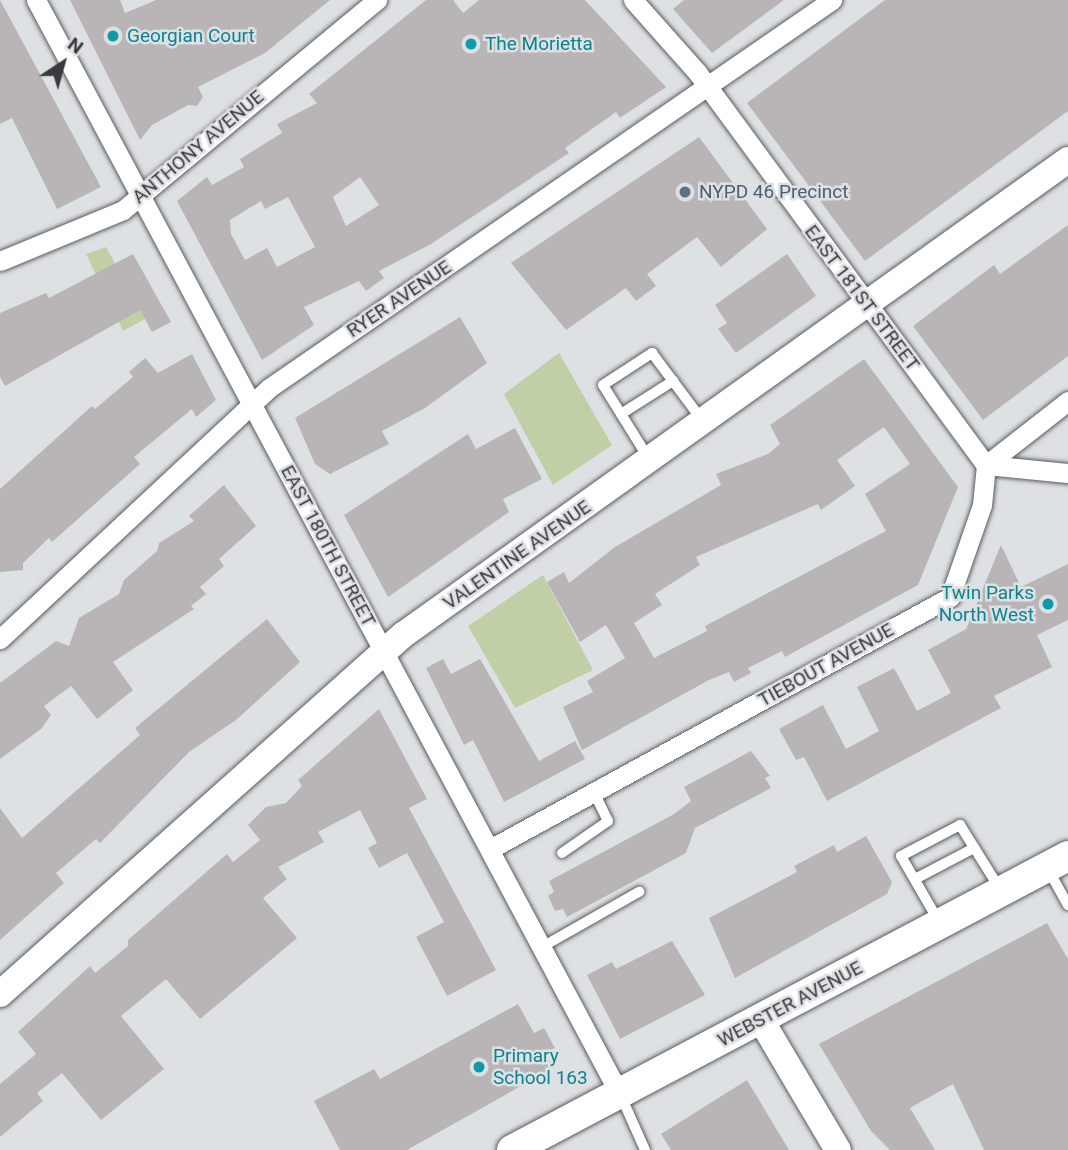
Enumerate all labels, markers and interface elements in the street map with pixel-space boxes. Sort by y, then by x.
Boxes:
place label: Georgian Court [127,25,255,47]
north arrow [28,28,98,98]
marker: Georgian Court [105,28,121,44]
text: N [63,32,88,59]
place label: The Morietta [485,33,593,55]
marker: The Morietta [463,36,479,52]
street label: ANTHONY AVENUE [128,85,268,209]
place label: NYPD 46 Precinct [699,181,848,203]
marker: NYPD 46 Precinct [677,184,693,200]
street label: EAST 181ST STREET [800,220,924,376]
street label: RYER AVENUE [342,256,456,342]
street label: EAST 180TH STREET [276,461,380,631]
street label: VALENTINE AVENUE [439,496,595,614]
place label: Twin Parks North West [939,582,1034,626]
marker: Twin Parks North West [1040,596,1056,612]
street label: TIEBOUT AVENUE [754,618,898,712]
street label: WEBSTER AVENUE [714,956,866,1052]
place label: Primary School 163 [493,1045,588,1089]
marker: Primary School 163 [471,1059,487,1075]

